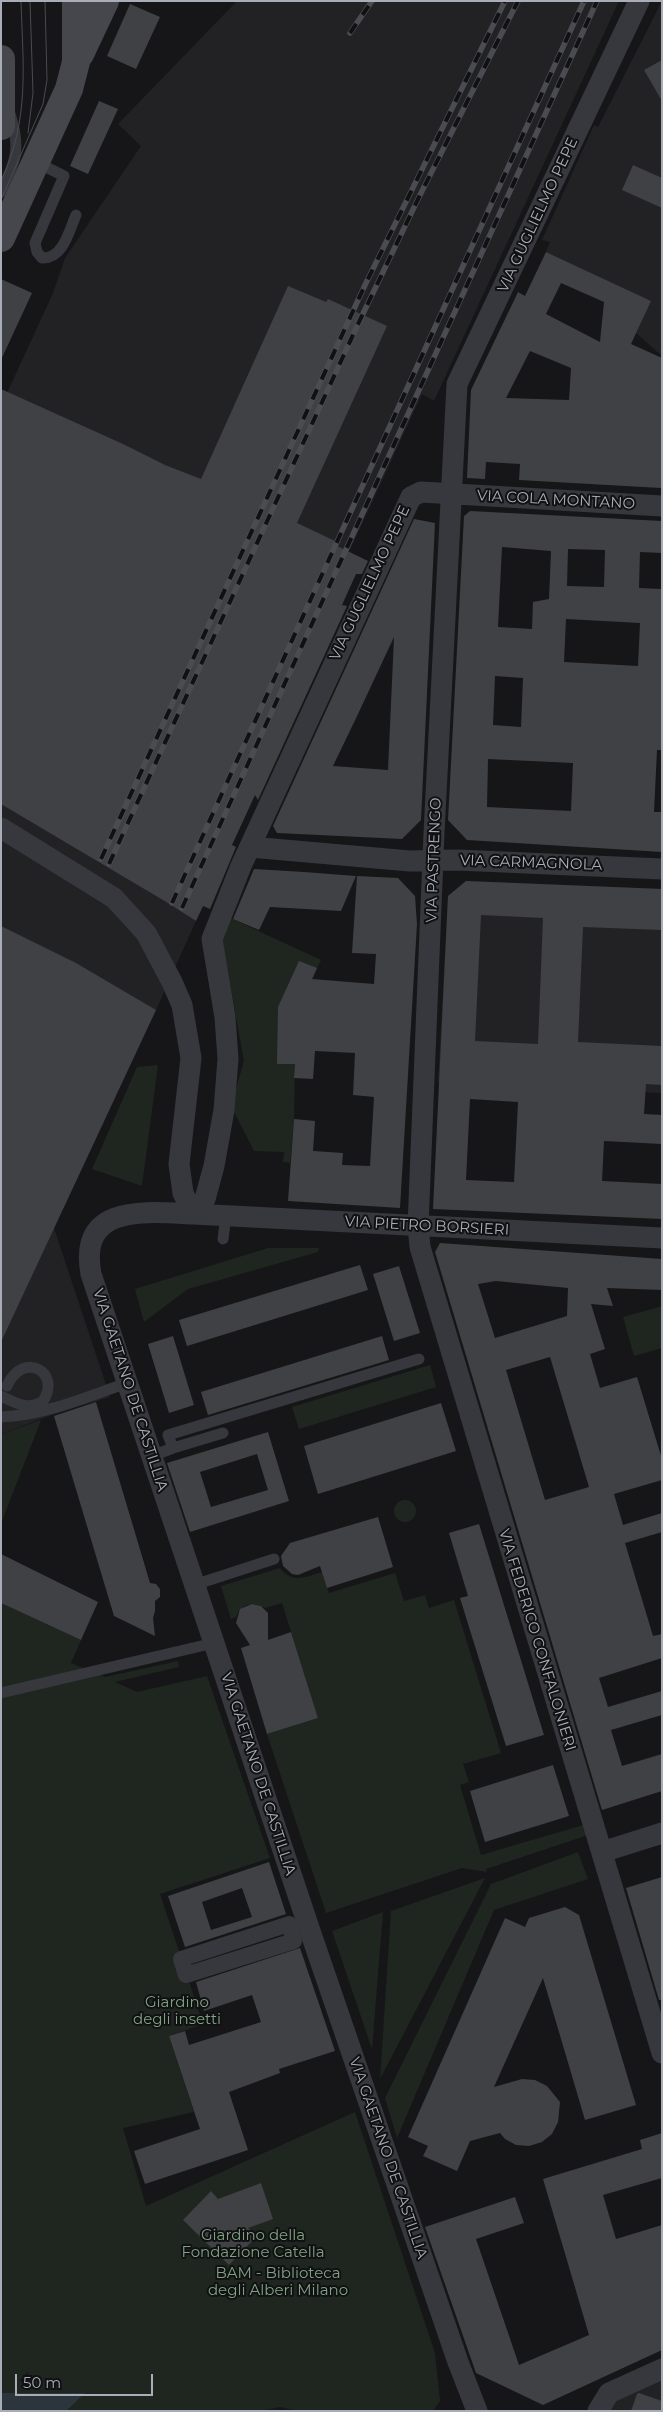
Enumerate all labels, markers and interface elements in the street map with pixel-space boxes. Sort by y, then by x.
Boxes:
street label: VIA GUGLIELMO PEPE [494,135,582,295]
street label: VIA COLA MONTANO [476,487,636,513]
street label: VIA GUGLIELMO PEPE [326,503,414,663]
street label: VIA PASTRENGO [423,797,445,923]
street label: VIA CARMAGNOLA [460,852,602,874]
street label: VIA PIETRO BORSIERI [344,1213,510,1239]
street label: VIA GAETANO DE CASTILLIA [89,1286,171,1494]
street label: VIA FEDERICO CONFALONIERI [495,1527,579,1753]
street label: VIA GAETANO DE CASTILLIA [217,1670,299,1878]
park label: Giardino degli insetti [133,1994,221,2029]
street label: VIA GAETANO DE CASTILLIA [345,2055,431,2261]
park label: Giardino della Fondazione Catella [181,2227,325,2262]
park label: BAM - Biblioteca degli Alberi Milano [208,2265,348,2300]
scale bar [18,2364,155,2396]
text: 50 m [23,2373,61,2392]

